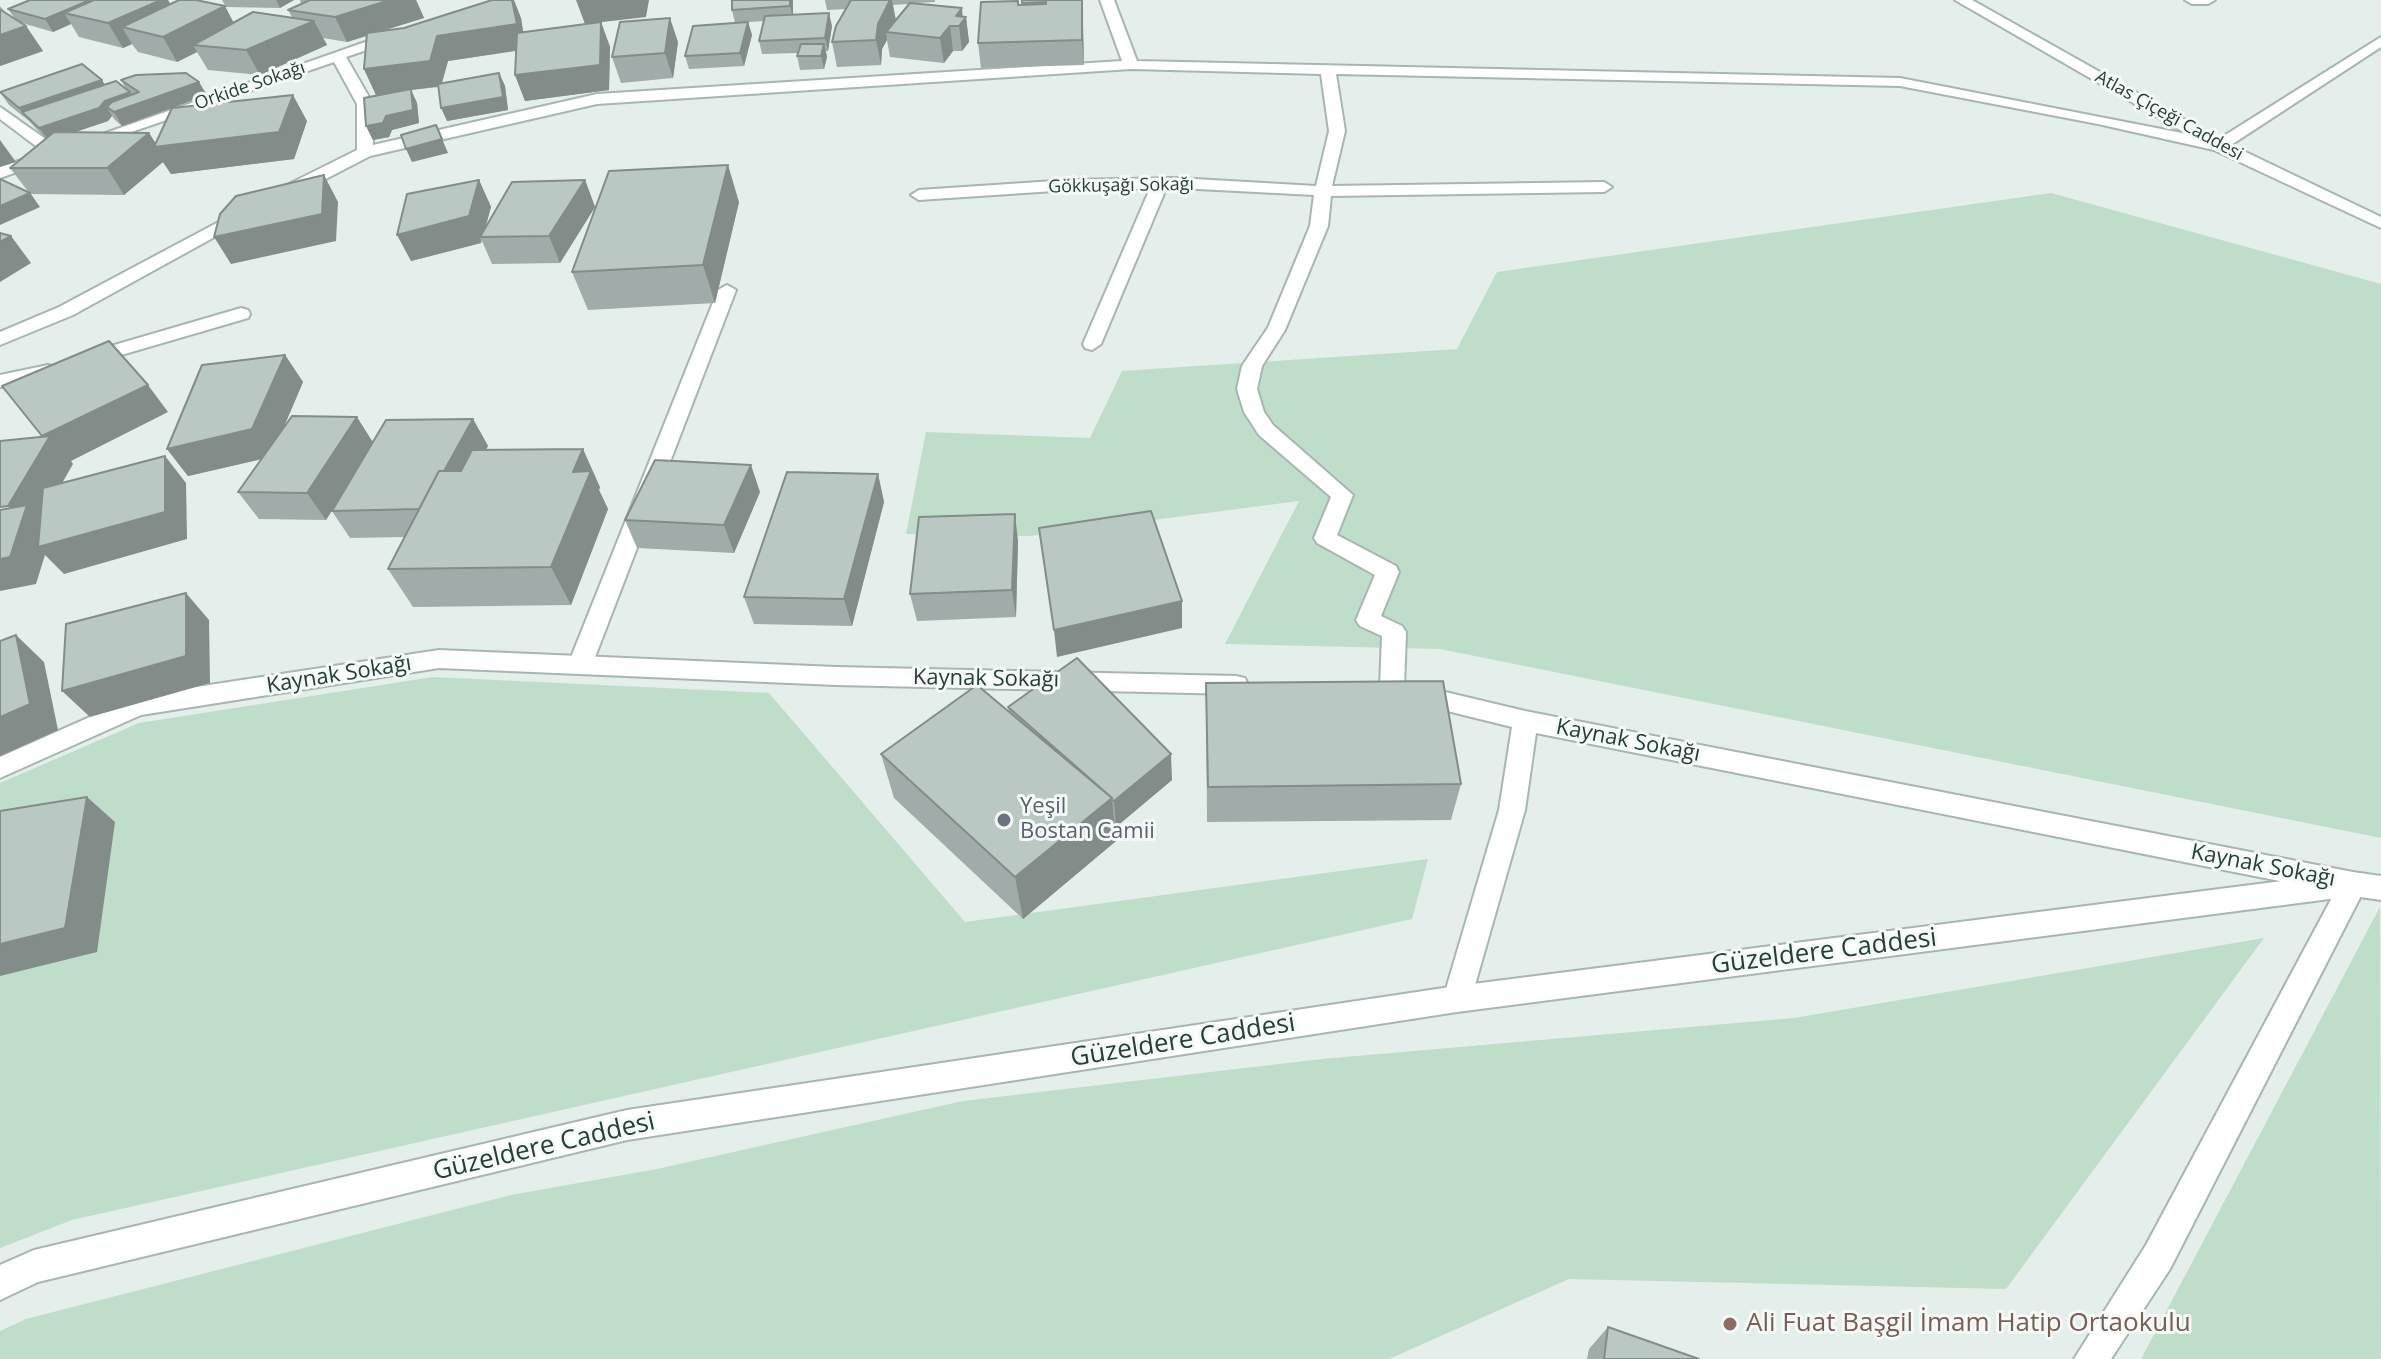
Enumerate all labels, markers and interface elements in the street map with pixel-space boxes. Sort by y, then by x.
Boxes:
street label: Orkide Sokağı [192,57,308,115]
street label: Atlas Çiçeği Caddesi [2091,66,2247,166]
street label: Gökkuşağı Sokağı [1048,174,1194,198]
street label: Kaynak Sokağı [265,651,413,699]
street label: Kaynak Sokağı [913,665,1059,693]
street label: Kaynak Sokağı [1554,714,1702,768]
place label: Yeşil Bostan Camii [1020,794,1155,846]
marker: Yeşil Bostan Camii [995,811,1013,829]
street label: Kaynak Sokağı [2189,839,2337,893]
street label: Güzeldere Caddesi [1710,923,1938,981]
street label: Güzeldere Caddesi [1069,1008,1297,1074]
street label: Güzeldere Caddesi [430,1106,658,1188]
place label: Ali Fuat Başgil İmam Hatip Ortaokulu [1746,1308,2191,1340]
marker: Ali Fuat Başgil İmam Hatip Ortaokulu [1721,1315,1739,1333]

